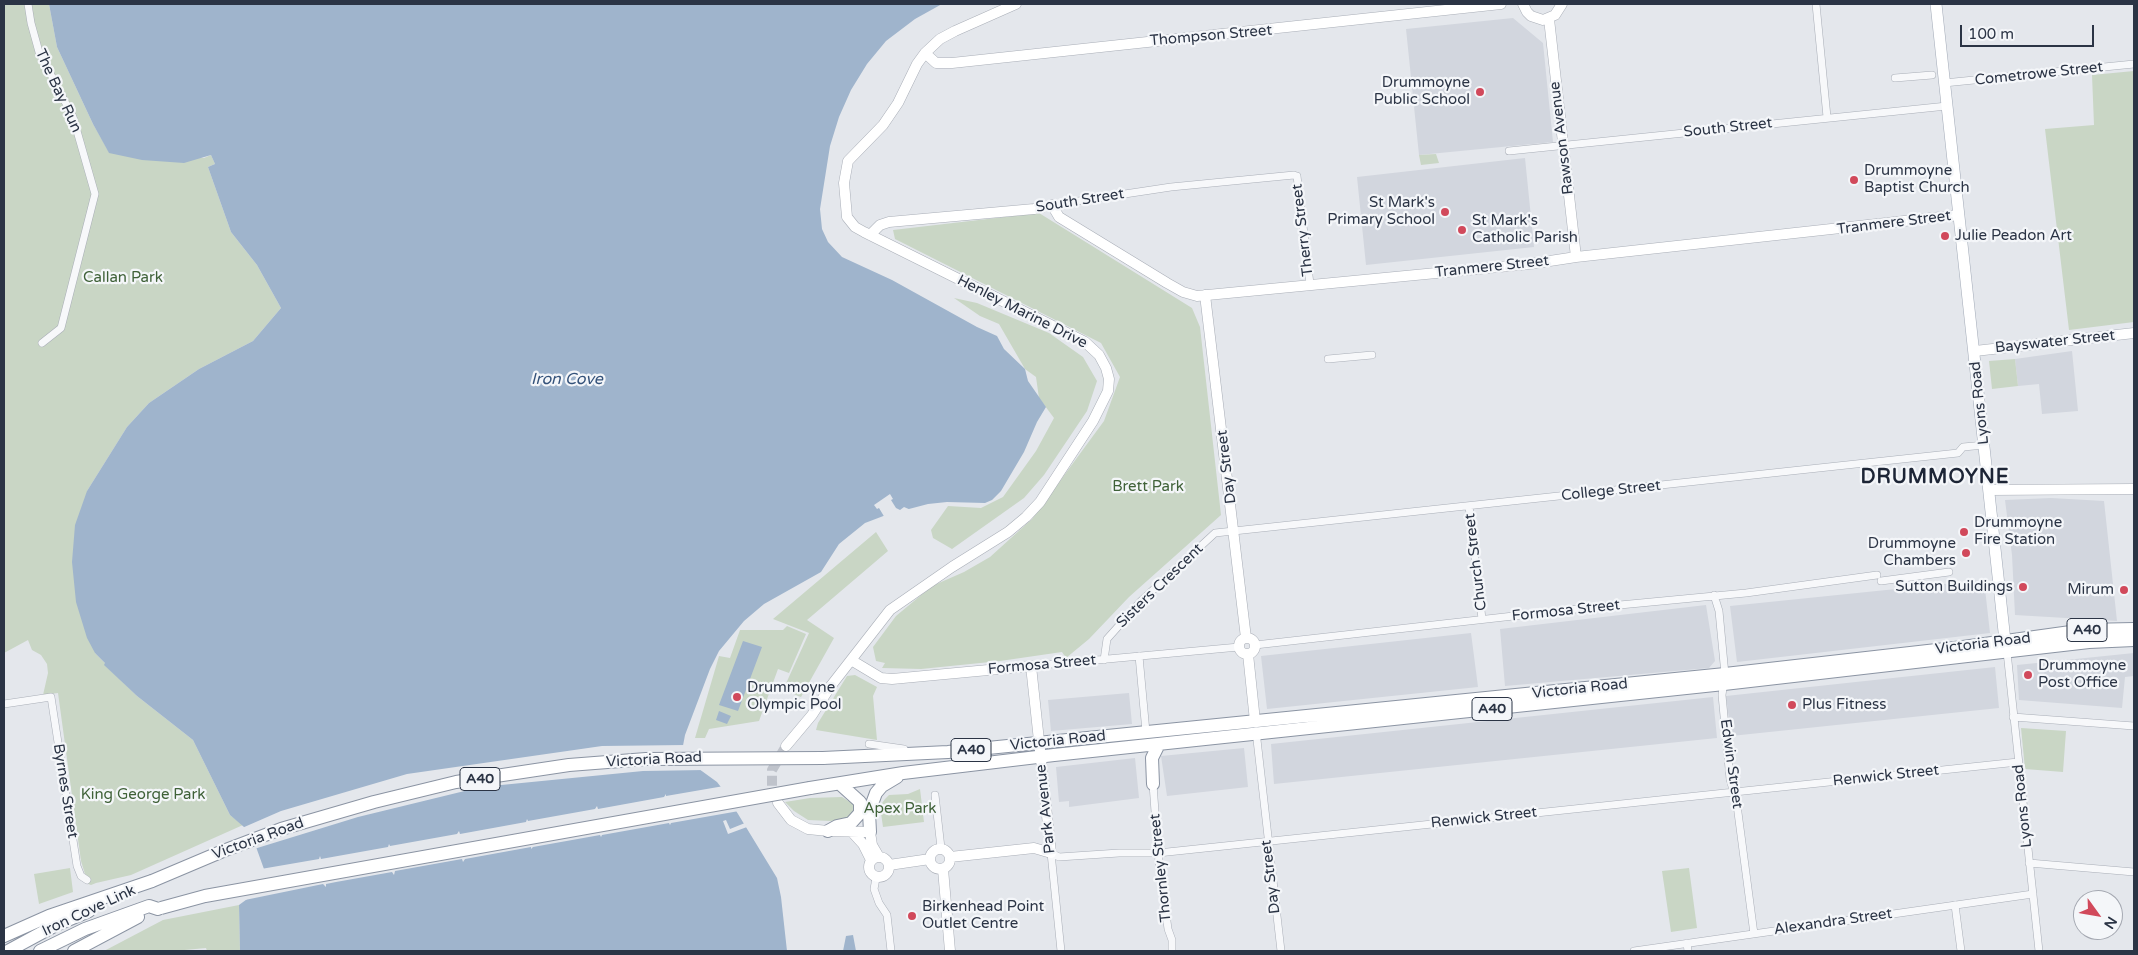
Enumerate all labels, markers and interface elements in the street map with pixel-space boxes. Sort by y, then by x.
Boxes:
scale bar [1963,15,2097,47]
street label: Thompson Street [1149,22,1273,50]
text: 100 m [1968,25,2014,43]
street label: The Bay Run [31,46,85,136]
street label: Cometrowe Street [1974,58,2104,90]
place label: Drummoyne Public School [1374,74,1470,109]
street label: Rawson Avenue [1546,80,1578,196]
marker: Drummoyne Public School [1474,86,1486,98]
street label: South Street [1683,114,1773,142]
place label: Drummoyne Baptist Church [1864,162,1970,197]
marker: Drummoyne Baptist Church [1848,174,1860,186]
street label: Therry Street [1288,183,1318,277]
street label: South Street [1035,185,1125,217]
place label: St Mark's Primary School [1327,194,1435,229]
marker: St Mark's Primary School [1439,206,1451,218]
street label: Tranmere Street [1836,207,1952,239]
place label: St Mark's Catholic Parish [1472,212,1578,247]
marker: St Mark's Catholic Parish [1456,224,1468,236]
place label: Julie Peadon Art [1955,227,2072,245]
marker: Julie Peadon Art [1939,230,1951,242]
street label: Tranmere Street [1434,252,1550,282]
park label: Callan Park [83,269,163,287]
street label: Henley Marine Drive [954,271,1090,353]
street label: Bayswater Street [1994,327,2116,357]
street label: Lyons Road [1967,360,1993,446]
water label: Iron Cove [531,370,603,390]
street label: Day Street [1214,429,1240,505]
district label: DRUMMOYNE [1859,466,2011,490]
street label: College Street [1560,477,1662,505]
park label: Brett Park [1112,478,1184,496]
street label: Church Street [1461,512,1491,612]
place label: Drummoyne Fire Station [1974,514,2062,549]
marker: Drummoyne Fire Station [1958,526,1970,538]
place label: Drummoyne Chambers [1868,535,1956,570]
street label: Sisters Crescent [1113,540,1207,632]
marker: Drummoyne Chambers [1960,547,1972,559]
place label: Sutton Buildings [1895,578,2013,596]
marker: Sutton Buildings [2017,581,2029,593]
place label: Mirum [2067,581,2114,599]
marker: Mirum [2118,584,2130,596]
street label: Formosa Street [1511,596,1621,626]
road number: A40 [2067,618,2107,642]
street label: Victoria Road [1934,629,2032,659]
street label: Formosa Street [987,651,1097,679]
place label: Drummoyne Post Office [2038,657,2126,692]
marker: Drummoyne Post Office [2022,669,2034,681]
street label: Victoria Road [1531,675,1629,703]
place label: Drummoyne Olympic Pool [747,679,842,714]
marker: Drummoyne Olympic Pool [731,691,743,703]
place label: Plus Fitness [1802,696,1886,714]
road number: A40 [1472,698,1512,721]
marker: Plus Fitness [1786,699,1798,711]
street label: Edwin Street [1716,718,1746,810]
street label: Victoria Road [1009,727,1107,755]
road number: A40 [951,738,991,762]
street label: Byrnes Street [49,742,81,840]
street label: Victoria Road [605,748,703,772]
street label: Renwick Street [1832,761,1940,791]
street label: Park Avenue [1032,763,1060,855]
street label: Lyons Road [2010,763,2036,849]
road number: A40 [460,768,500,791]
park label: King George Park [81,786,205,804]
park label: Apex Park [863,800,937,818]
street label: Renwick Street [1430,803,1538,833]
street label: Thornley Street [1146,813,1176,923]
street label: Victoria Road [210,814,306,864]
street label: Day Street [1258,839,1284,915]
street label: Iron Cove Link [39,882,139,940]
north arrow [2073,890,2123,940]
place label: Birkenhead Point Outlet Centre [922,898,1044,933]
street label: Alexandra Street [1773,905,1893,939]
marker: Birkenhead Point Outlet Centre [906,910,918,922]
text: N [2100,913,2120,932]

